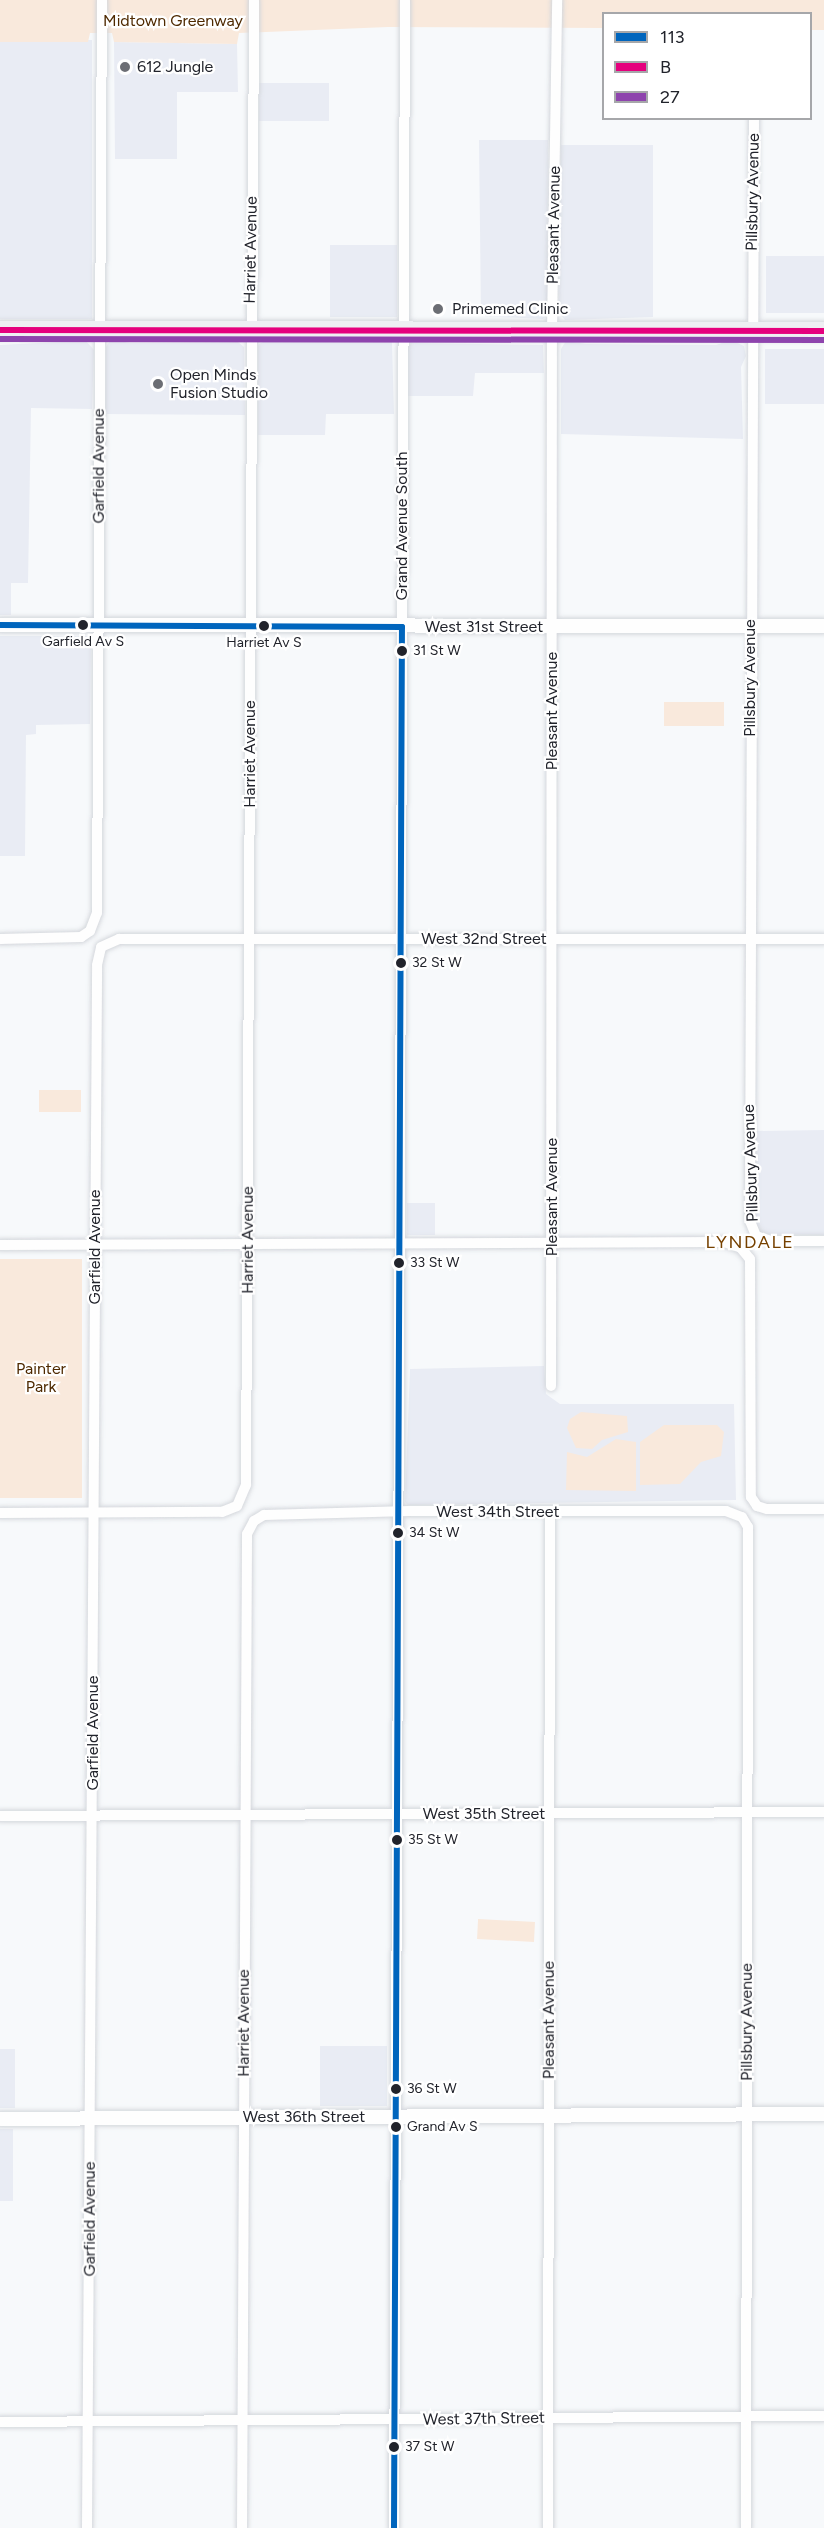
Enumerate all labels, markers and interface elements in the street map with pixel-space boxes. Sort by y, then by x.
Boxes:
park label: Midtown Greenway [103,11,243,31]
legend [602,12,812,120]
text: 113 [660,26,685,48]
text: B [660,56,671,78]
place label: 612 Jungle [137,57,213,77]
marker: 612 Jungle [118,60,132,74]
text: 27 [660,86,680,108]
street label: Pillsbury Avenue [742,133,764,251]
street label: Pleasant Avenue [543,166,565,284]
street label: Harriet Avenue [240,196,262,304]
place label: Primemed Clinic [452,299,568,319]
marker: Primemed Clinic [429,300,447,318]
place label: Open Minds Fusion Studio [170,365,268,403]
marker: Open Minds Fusion Studio [151,377,165,391]
street label: Garfield Avenue [89,408,109,524]
street label: Grand Avenue South [392,451,412,601]
street label: West 31st Street [425,617,543,637]
marker: Garfield Av S [77,619,89,631]
street label: Pillsbury Avenue [740,619,760,737]
marker: Harriet Av S [258,620,270,632]
place label: Garfield Av S [42,634,124,650]
place label: Harriet Av S [226,635,302,651]
place label: 31 St W [413,643,461,659]
marker: 31 St W [396,645,408,657]
street label: Pleasant Avenue [542,652,562,770]
street label: Harriet Avenue [240,700,260,808]
street label: West 32nd Street [421,929,547,949]
place label: 32 St W [412,955,462,971]
marker: 32 St W [395,957,407,969]
street label: Pillsbury Avenue [739,1104,763,1222]
street label: Pleasant Avenue [542,1138,562,1256]
street label: Harriet Avenue [238,1186,258,1294]
street label: Garfield Avenue [85,1189,105,1305]
district label: LYNDALE [705,1231,795,1253]
place label: 33 St W [410,1255,459,1271]
marker: 33 St W [393,1257,405,1269]
park label: Painter Park [16,1359,66,1397]
street label: West 34th Street [436,1502,560,1522]
place label: 34 St W [409,1525,460,1541]
marker: 34 St W [392,1527,404,1539]
street label: Garfield Avenue [83,1675,103,1791]
street label: West 35th Street [423,1804,545,1824]
place label: 35 St W [408,1832,458,1848]
marker: 35 St W [391,1834,403,1846]
street label: Pleasant Avenue [539,1961,559,2079]
street label: Pillsbury Avenue [737,1963,757,2081]
street label: Harriet Avenue [234,1969,254,2077]
place label: 36 St W [407,2081,457,2097]
marker: 36 St W [390,2083,402,2095]
street label: West 36th Street [243,2107,365,2127]
place label: Grand Av S [407,2119,478,2135]
marker: Grand Av S [390,2121,402,2133]
street label: Garfield Avenue [80,2161,100,2277]
street label: West 37th Street [423,2408,545,2430]
place label: 37 St W [405,2439,454,2455]
marker: 37 St W [388,2441,400,2453]

